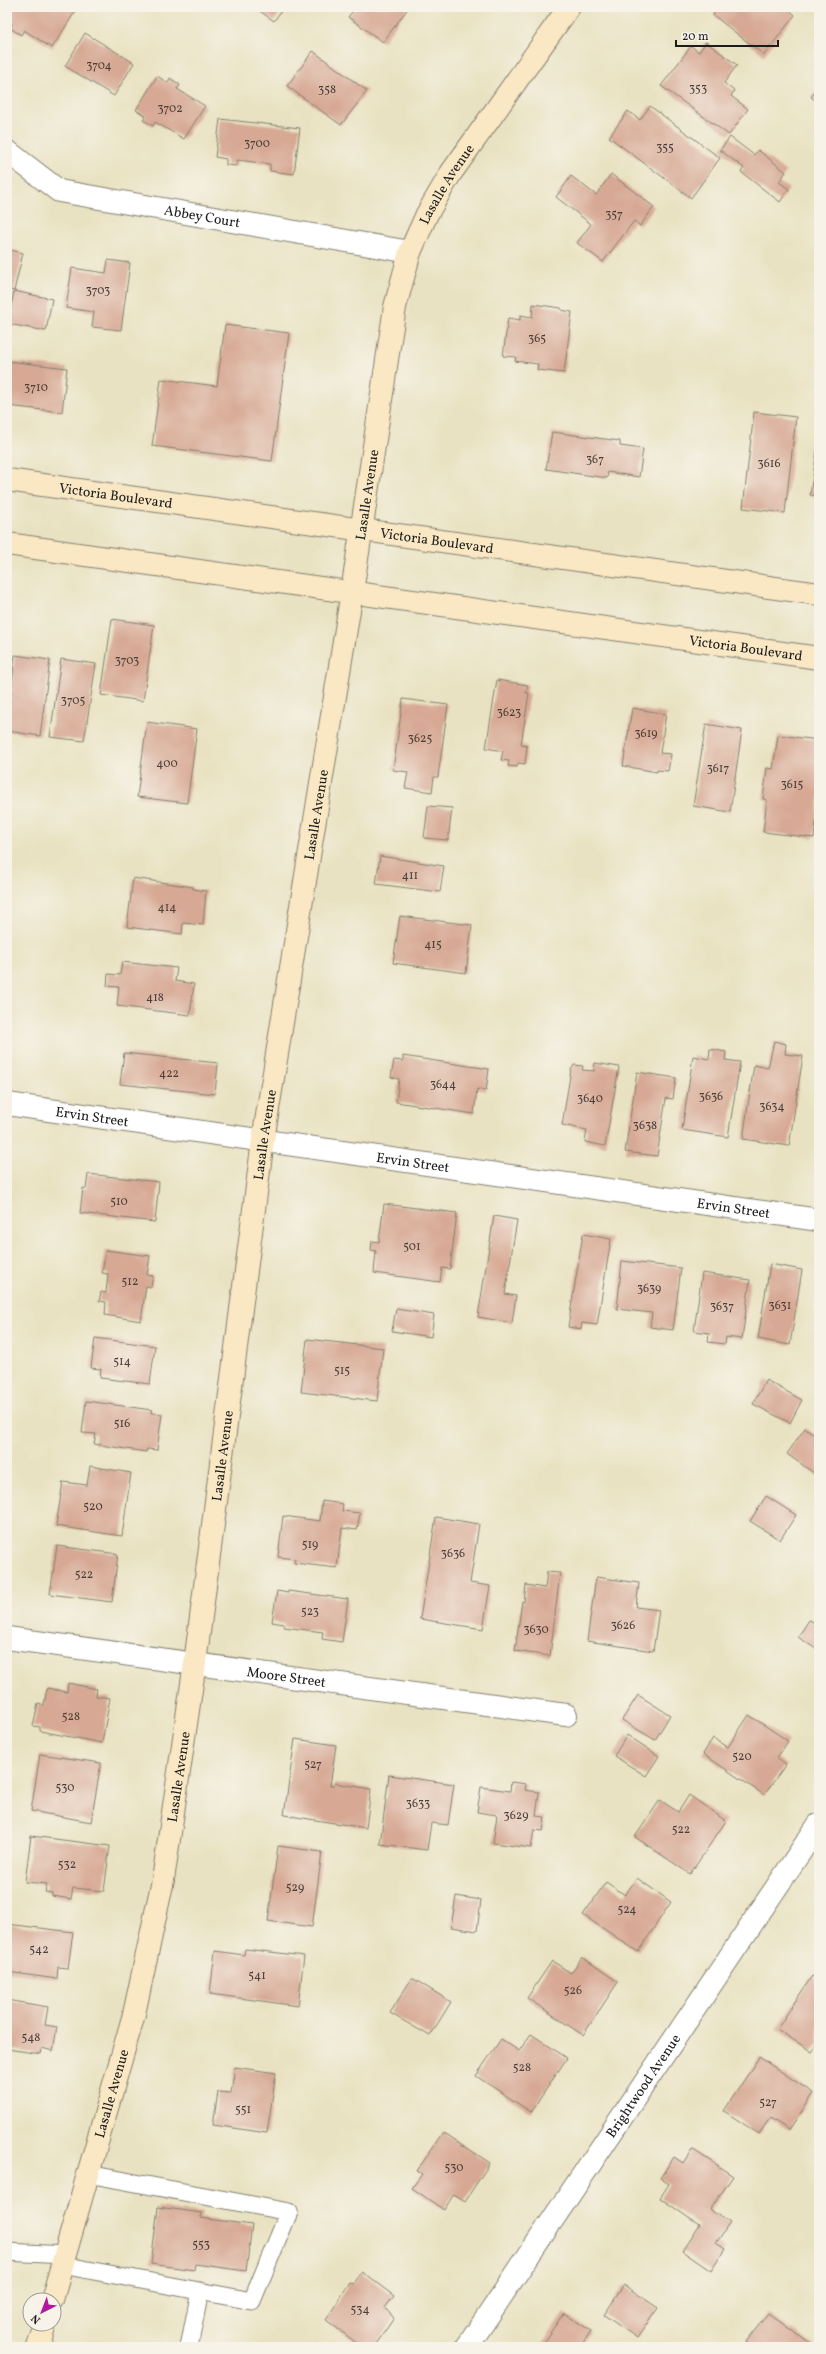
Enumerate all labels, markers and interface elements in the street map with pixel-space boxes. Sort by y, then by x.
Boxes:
scale bar [676,22,778,48]
text: 20 m [682,29,709,45]
house number: 3704 [86,58,112,74]
house number: 353 [689,81,707,97]
house number: 358 [318,82,336,98]
house number: 3702 [157,101,183,117]
house number: 3700 [244,136,270,152]
house number: 355 [656,140,674,156]
street label: Lasalle Avenue [416,141,480,228]
street label: Abbey Court [163,201,242,233]
house number: 357 [605,207,623,223]
house number: 3703 [86,283,110,299]
house number: 365 [528,331,546,347]
house number: 3710 [24,380,48,396]
street label: Lasalle Avenue [352,448,384,542]
house number: 367 [586,452,604,468]
house number: 3616 [758,456,780,472]
street label: Victoria Boulevard [58,479,174,514]
street label: Victoria Boulevard [379,524,495,559]
street label: Victoria Boulevard [688,632,804,667]
house number: 3703 [115,653,139,669]
house number: 3705 [61,693,85,709]
house number: 3623 [497,705,521,721]
house number: 3619 [634,726,658,742]
house number: 3625 [408,731,432,747]
house number: 400 [156,756,178,772]
house number: 3617 [707,761,730,777]
street label: Lasalle Avenue [301,768,334,862]
house number: 3615 [781,777,804,793]
house number: 411 [402,868,418,884]
house number: 414 [158,900,176,916]
house number: 415 [424,937,442,953]
house number: 418 [146,990,164,1006]
house number: 422 [159,1066,179,1082]
house number: 3644 [430,1077,456,1093]
street label: Lasalle Avenue [250,1088,282,1181]
house number: 3636 [699,1089,723,1105]
house number: 3640 [577,1091,603,1107]
house number: 3634 [759,1099,785,1115]
street label: Ervin Street [54,1103,130,1132]
house number: 3638 [633,1118,657,1134]
street label: Ervin Street [375,1149,451,1178]
house number: 510 [110,1194,128,1210]
street label: Ervin Street [696,1195,771,1224]
house number: 501 [403,1239,421,1255]
house number: 512 [122,1274,138,1290]
house number: 3639 [637,1281,661,1297]
house number: 3631 [769,1298,791,1314]
house number: 3637 [710,1299,734,1315]
house number: 514 [113,1354,131,1370]
house number: 515 [334,1363,350,1379]
street label: Lasalle Avenue [208,1409,239,1502]
house number: 516 [114,1416,130,1432]
house number: 520 [83,1499,103,1515]
house number: 519 [302,1537,318,1553]
house number: 3636 [441,1546,465,1562]
house number: 522 [75,1567,93,1583]
house number: 523 [301,1604,319,1620]
house number: 3626 [611,1618,635,1634]
house number: 3630 [523,1622,549,1638]
street label: Moore Street [245,1663,327,1693]
house number: 528 [62,1709,80,1725]
street label: Lasalle Avenue [164,1730,196,1824]
house number: 520 [732,1749,752,1765]
house number: 527 [304,1757,322,1773]
house number: 530 [56,1780,74,1796]
house number: 3633 [406,1796,430,1812]
house number: 3629 [504,1808,528,1824]
house number: 522 [672,1822,690,1838]
house number: 532 [58,1857,76,1873]
house number: 529 [286,1880,304,1896]
house number: 524 [617,1902,637,1918]
house number: 542 [29,1942,49,1958]
house number: 541 [248,1968,266,1984]
house number: 526 [564,1983,582,1999]
house number: 548 [22,2030,40,2046]
street label: Brightwood Avenue [602,2031,686,2142]
street label: Lasalle Avenue [91,2047,135,2140]
house number: 528 [513,2060,531,2076]
house number: 527 [759,2095,777,2111]
house number: 551 [235,2102,251,2118]
house number: 530 [445,2160,463,2176]
house number: 553 [192,2237,210,2253]
north arrow [22,2292,62,2332]
house number: 534 [350,2302,370,2318]
text: N [28,2310,44,2327]

